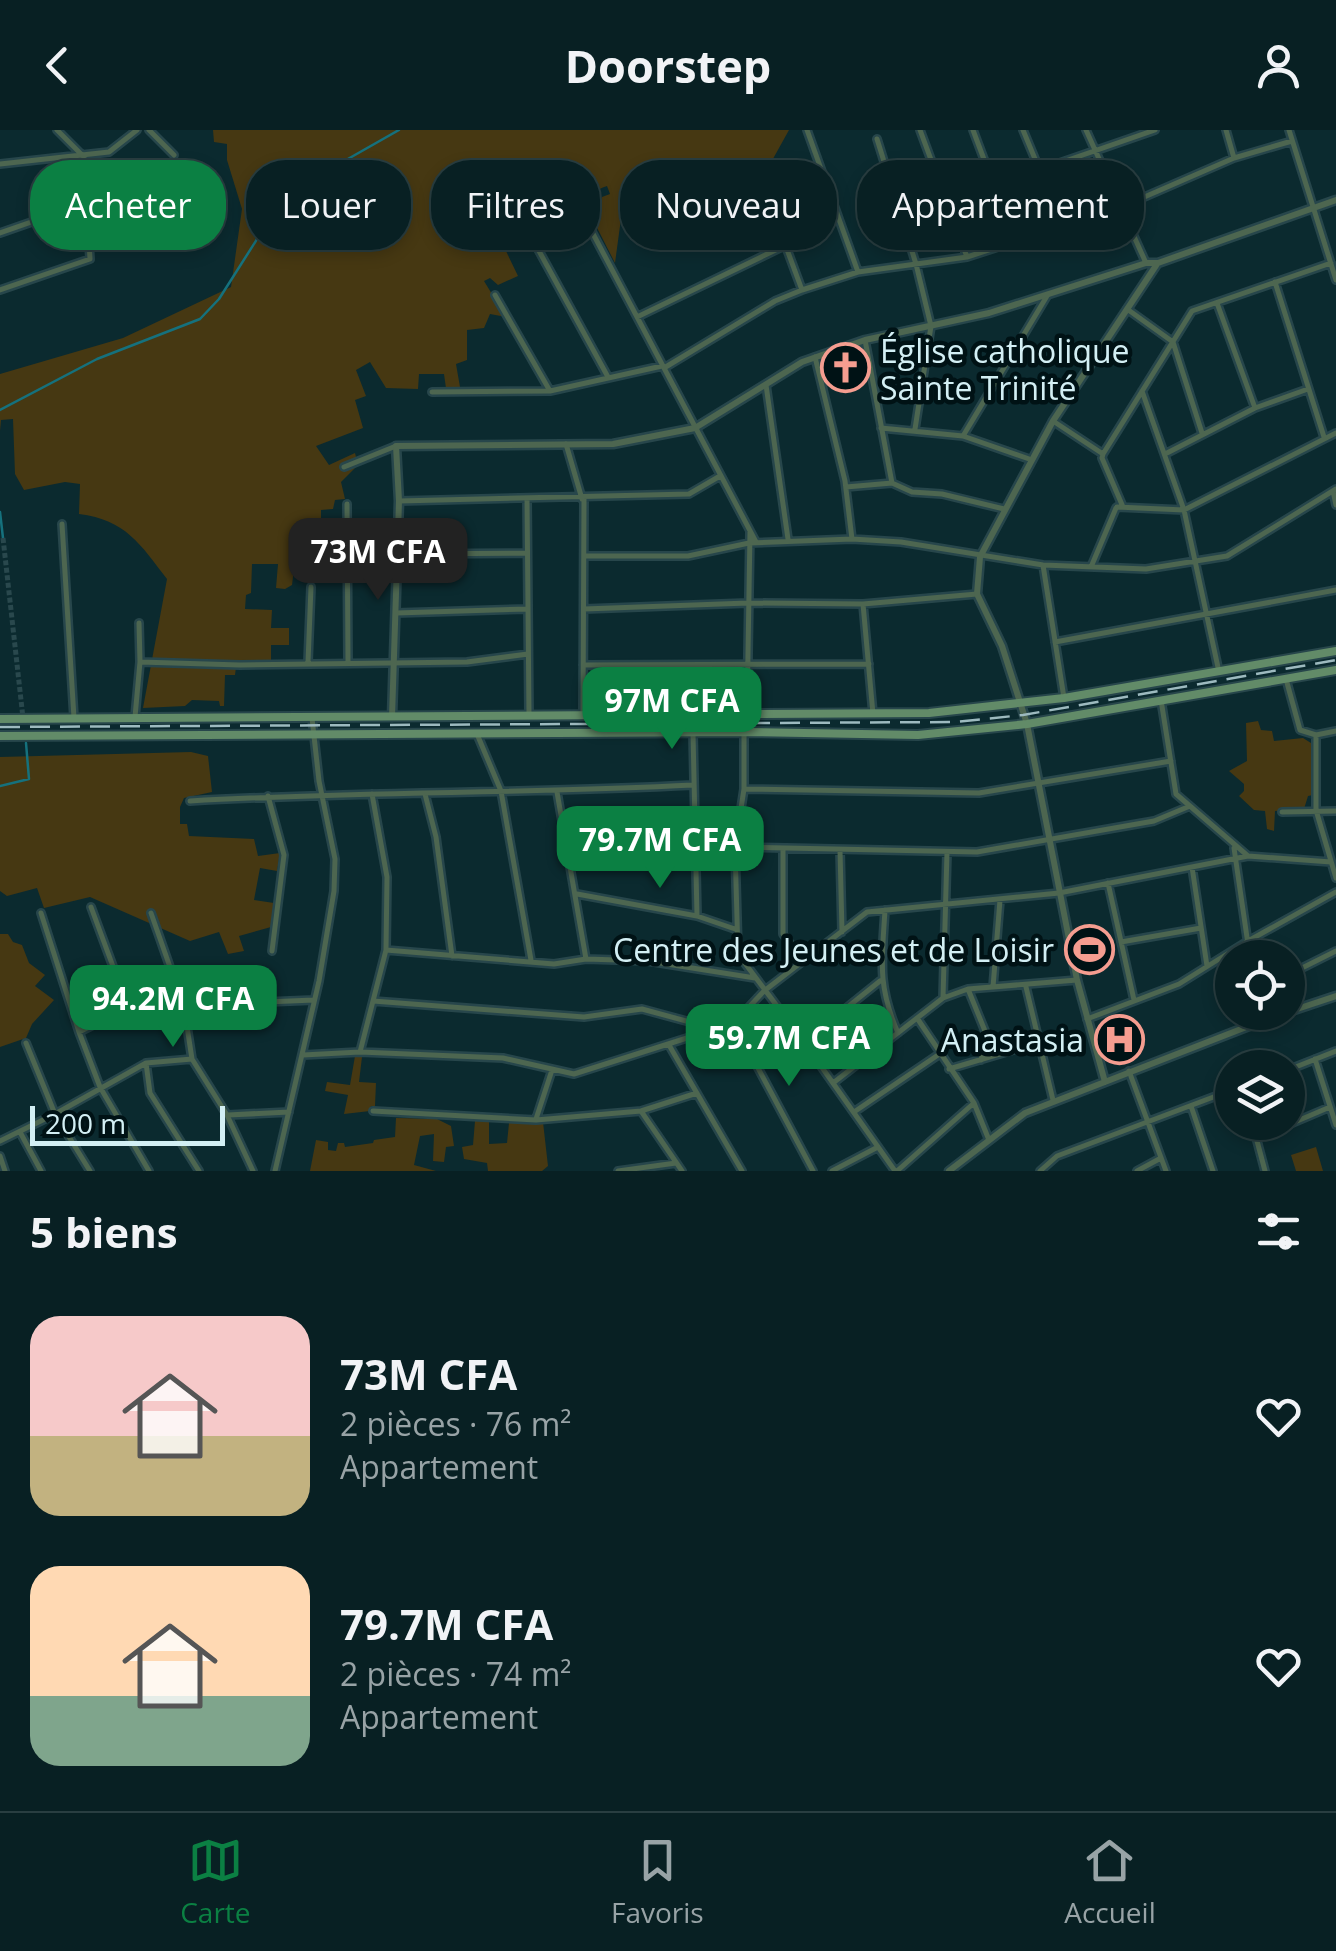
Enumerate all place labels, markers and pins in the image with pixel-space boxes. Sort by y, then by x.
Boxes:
place label: Église catholique Sainte Trinité [880,329,1130,409]
church icon: Église catholique Sainte Trinité [819,342,871,394]
pin: 73M CFA [286,518,470,603]
pin: 97M CFA [580,667,764,752]
pin: 79.7M CFA [546,806,774,891]
sports icon: Centre des Jeunes et de Loisir [1063,923,1115,975]
place label: Centre des Jeunes et de Loisir [613,928,1054,971]
pin: 94.2M CFA [59,965,287,1050]
pin: 59.7M CFA [675,1004,903,1089]
hospital icon: Anastasia [1093,1013,1145,1065]
place label: Anastasia [941,1018,1084,1061]

